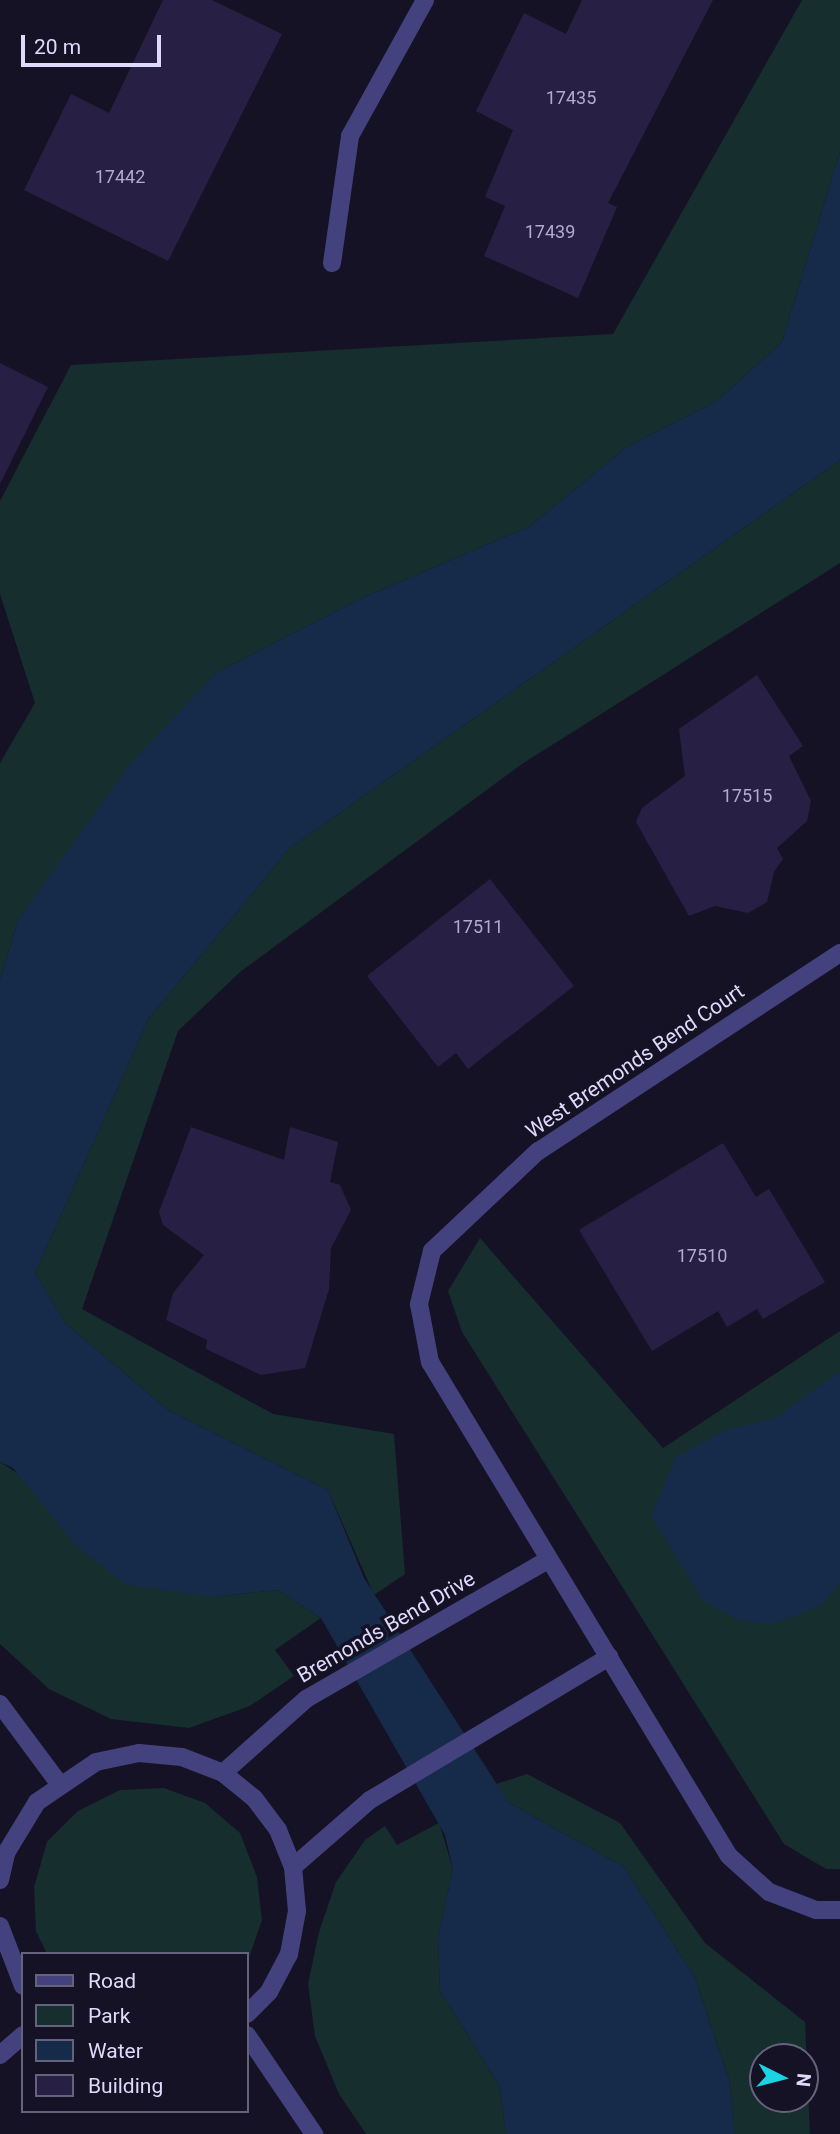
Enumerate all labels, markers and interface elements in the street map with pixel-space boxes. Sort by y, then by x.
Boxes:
scale bar [24,21,164,65]
text: 20 m [34,35,81,59]
house number: 17435 [546,87,596,109]
house number: 17442 [95,166,145,188]
house number: 17439 [525,221,575,243]
house number: 17515 [722,785,772,807]
house number: 17511 [453,916,503,938]
street label: West Bremonds Bend Court [521,978,749,1144]
house number: 17510 [677,1245,727,1267]
street label: Bremonds Bend Drive [293,1566,479,1688]
legend [21,1952,248,2113]
text: Road [88,1969,136,1993]
text: Park [88,2004,130,2028]
text: Water [88,2039,143,2063]
north arrow [749,2043,819,2113]
text: N [791,2072,816,2088]
text: Building [88,2074,163,2098]

